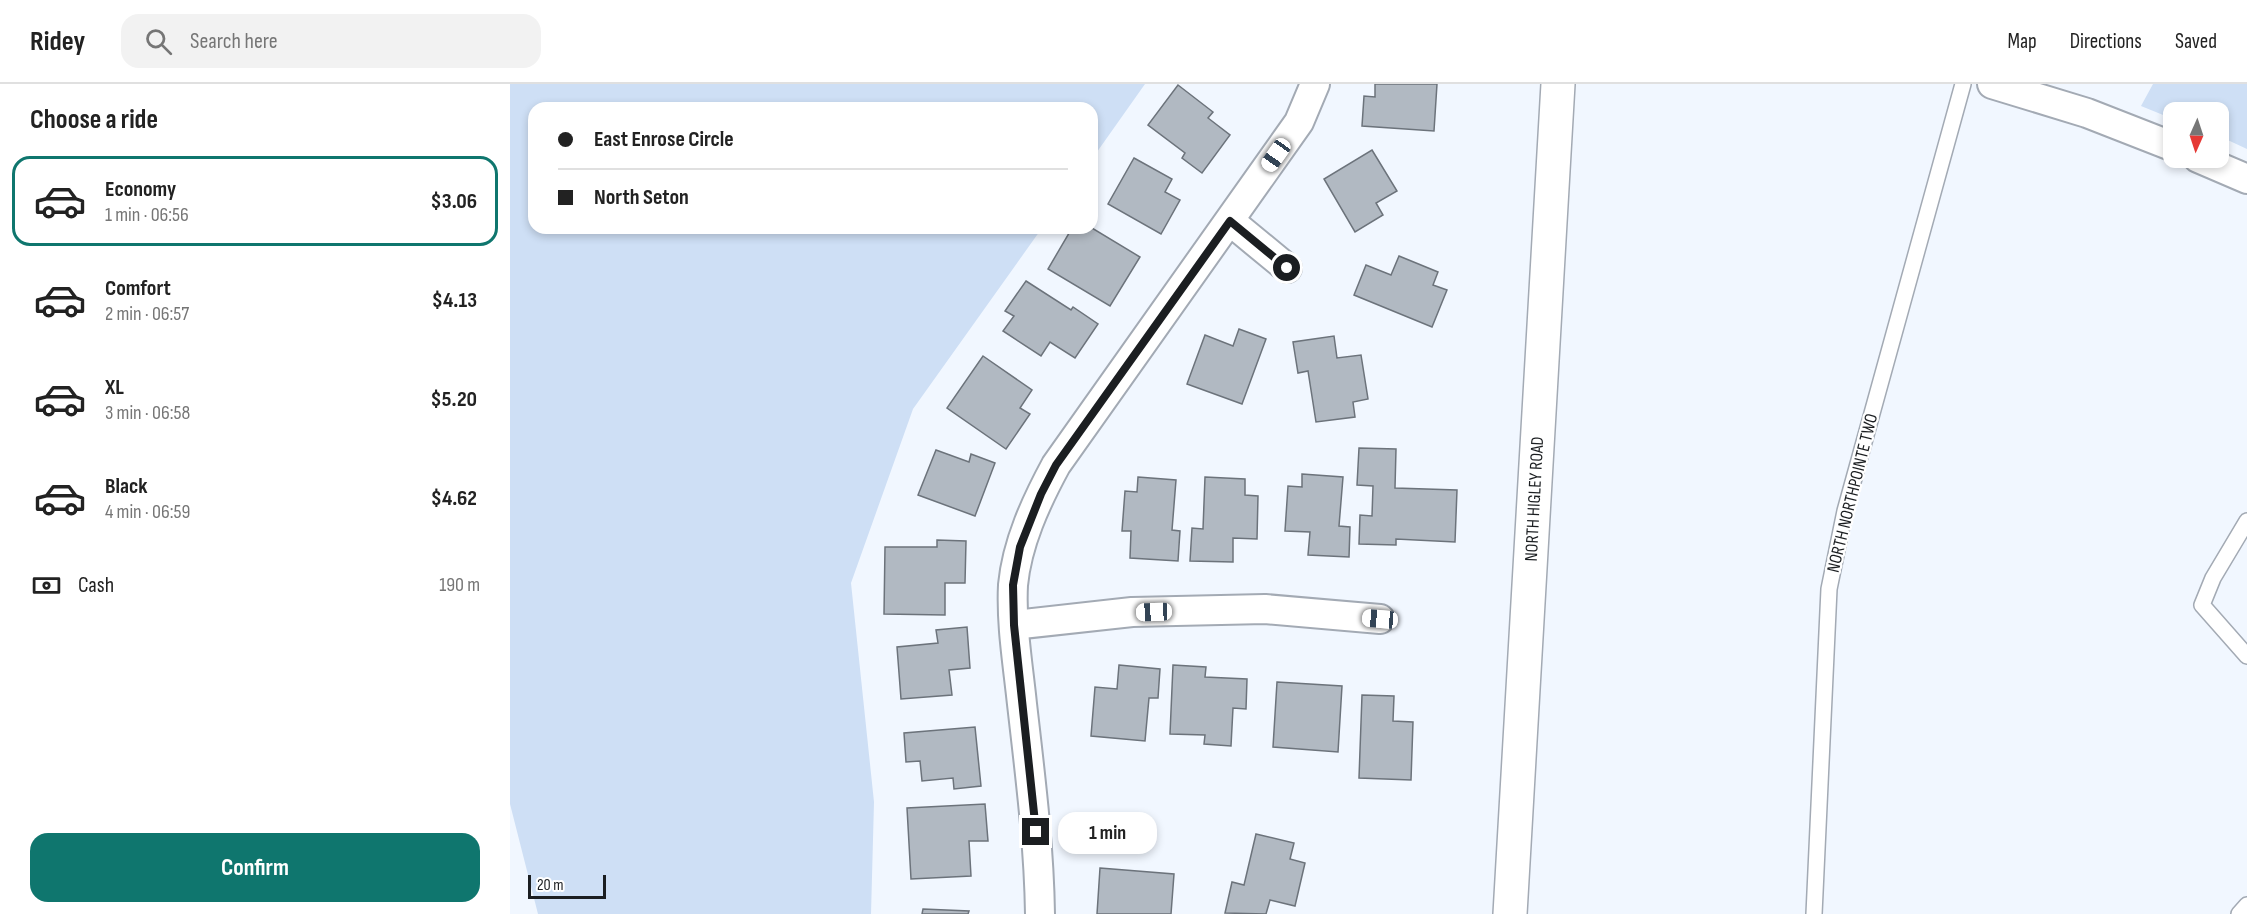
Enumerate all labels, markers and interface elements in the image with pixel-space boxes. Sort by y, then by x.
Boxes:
search box [121,14,541,68]
text: Ridey [30,25,85,58]
icon: search [142,25,175,58]
text: Search here [190,28,278,55]
text: Map [2007,29,2037,54]
text: Directions [2070,29,2142,54]
text: Saved [2175,29,2217,54]
north arrow [2163,102,2229,168]
map controls [2163,102,2229,168]
text: Choose a ride [30,104,158,136]
text: East Enrose Circle [594,126,734,153]
car [1258,135,1294,175]
icon: car [33,174,87,228]
text: Economy [105,176,176,203]
text: North Seton [594,184,689,211]
text: $3.06 [431,188,477,215]
text: 1 min · 06:56 [105,203,189,227]
route start [1273,254,1300,281]
icon: car [33,273,87,327]
text: Comfort [105,275,171,302]
text: $4.13 [432,287,477,314]
text: 2 min · 06:57 [105,302,189,326]
icon: car [33,372,87,426]
text: XL [105,374,124,401]
text: $5.20 [431,386,477,413]
text: 3 min · 06:58 [105,401,190,425]
street label: NORTH NORTHPOINTE TWO [1823,412,1882,575]
street label: NORTH HIGLEY ROAD [1521,436,1548,562]
icon: car [33,471,87,525]
text: Black [105,473,147,500]
text: $4.62 [431,485,477,512]
text: 4 min · 06:59 [105,500,190,524]
icon: cash [30,569,63,602]
text: Cash [78,572,114,599]
text: 190 m [439,573,480,597]
car [1136,602,1172,622]
car [1361,608,1399,630]
callout: 1 min [1057,811,1156,853]
route end [1022,818,1049,845]
text: 1 min [1089,821,1126,845]
button: Confirm [30,833,480,902]
scale bar [528,872,606,900]
text: 20 m [537,876,564,895]

